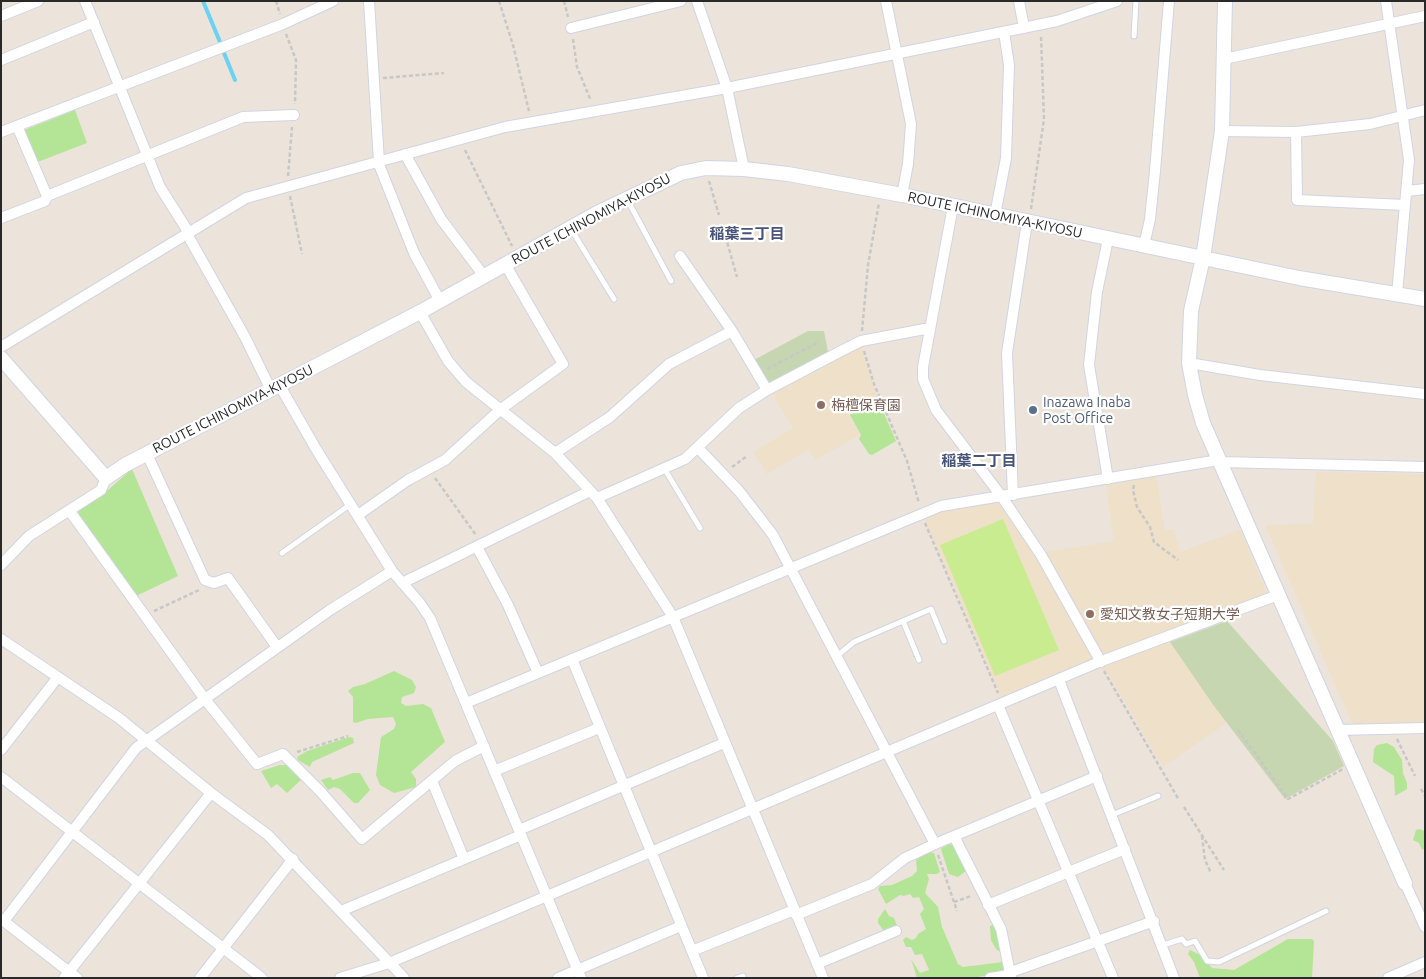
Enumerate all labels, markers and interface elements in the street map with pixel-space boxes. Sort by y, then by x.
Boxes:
street label: ROUTE ICHINOMIYA-KIYOSU [509,170,673,268]
street label: ROUTE ICHINOMIYA-KIYOSU [906,188,1084,242]
district label: 稲葉三丁目 [710,225,784,243]
street label: ROUTE ICHINOMIYA-KIYOSU [150,361,316,457]
place label: Inazawa Inaba Post Office [1043,394,1131,427]
place label: 栴檀保育園 [831,397,901,413]
marker: 栴檀保育園 [815,399,827,411]
marker: Inazawa Inaba Post Office [1027,404,1039,416]
district label: 稲葉二丁目 [942,452,1016,470]
place label: 愛知文教女子短期大学 [1100,606,1240,622]
marker: 愛知文教女子短期大学 [1084,608,1096,620]

